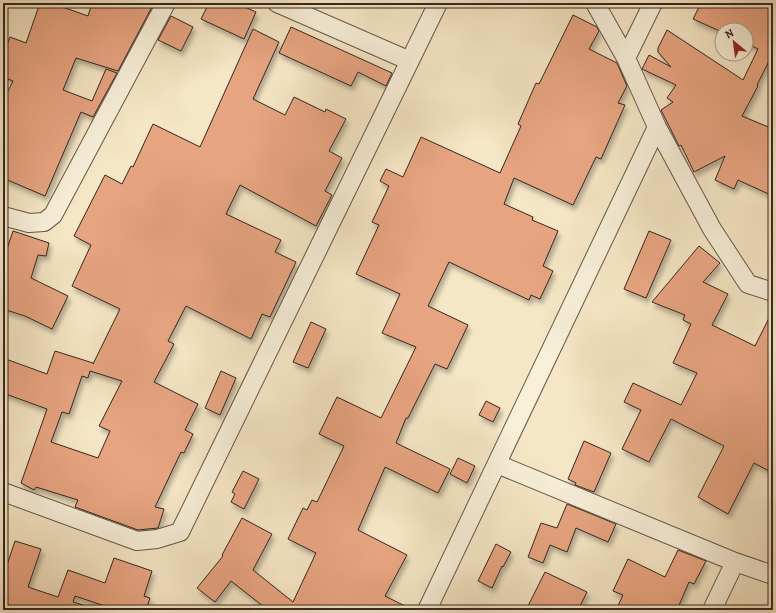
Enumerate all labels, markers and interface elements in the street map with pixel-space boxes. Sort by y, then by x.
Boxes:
north arrow [714,22,754,62]
text: N [722,25,737,42]

